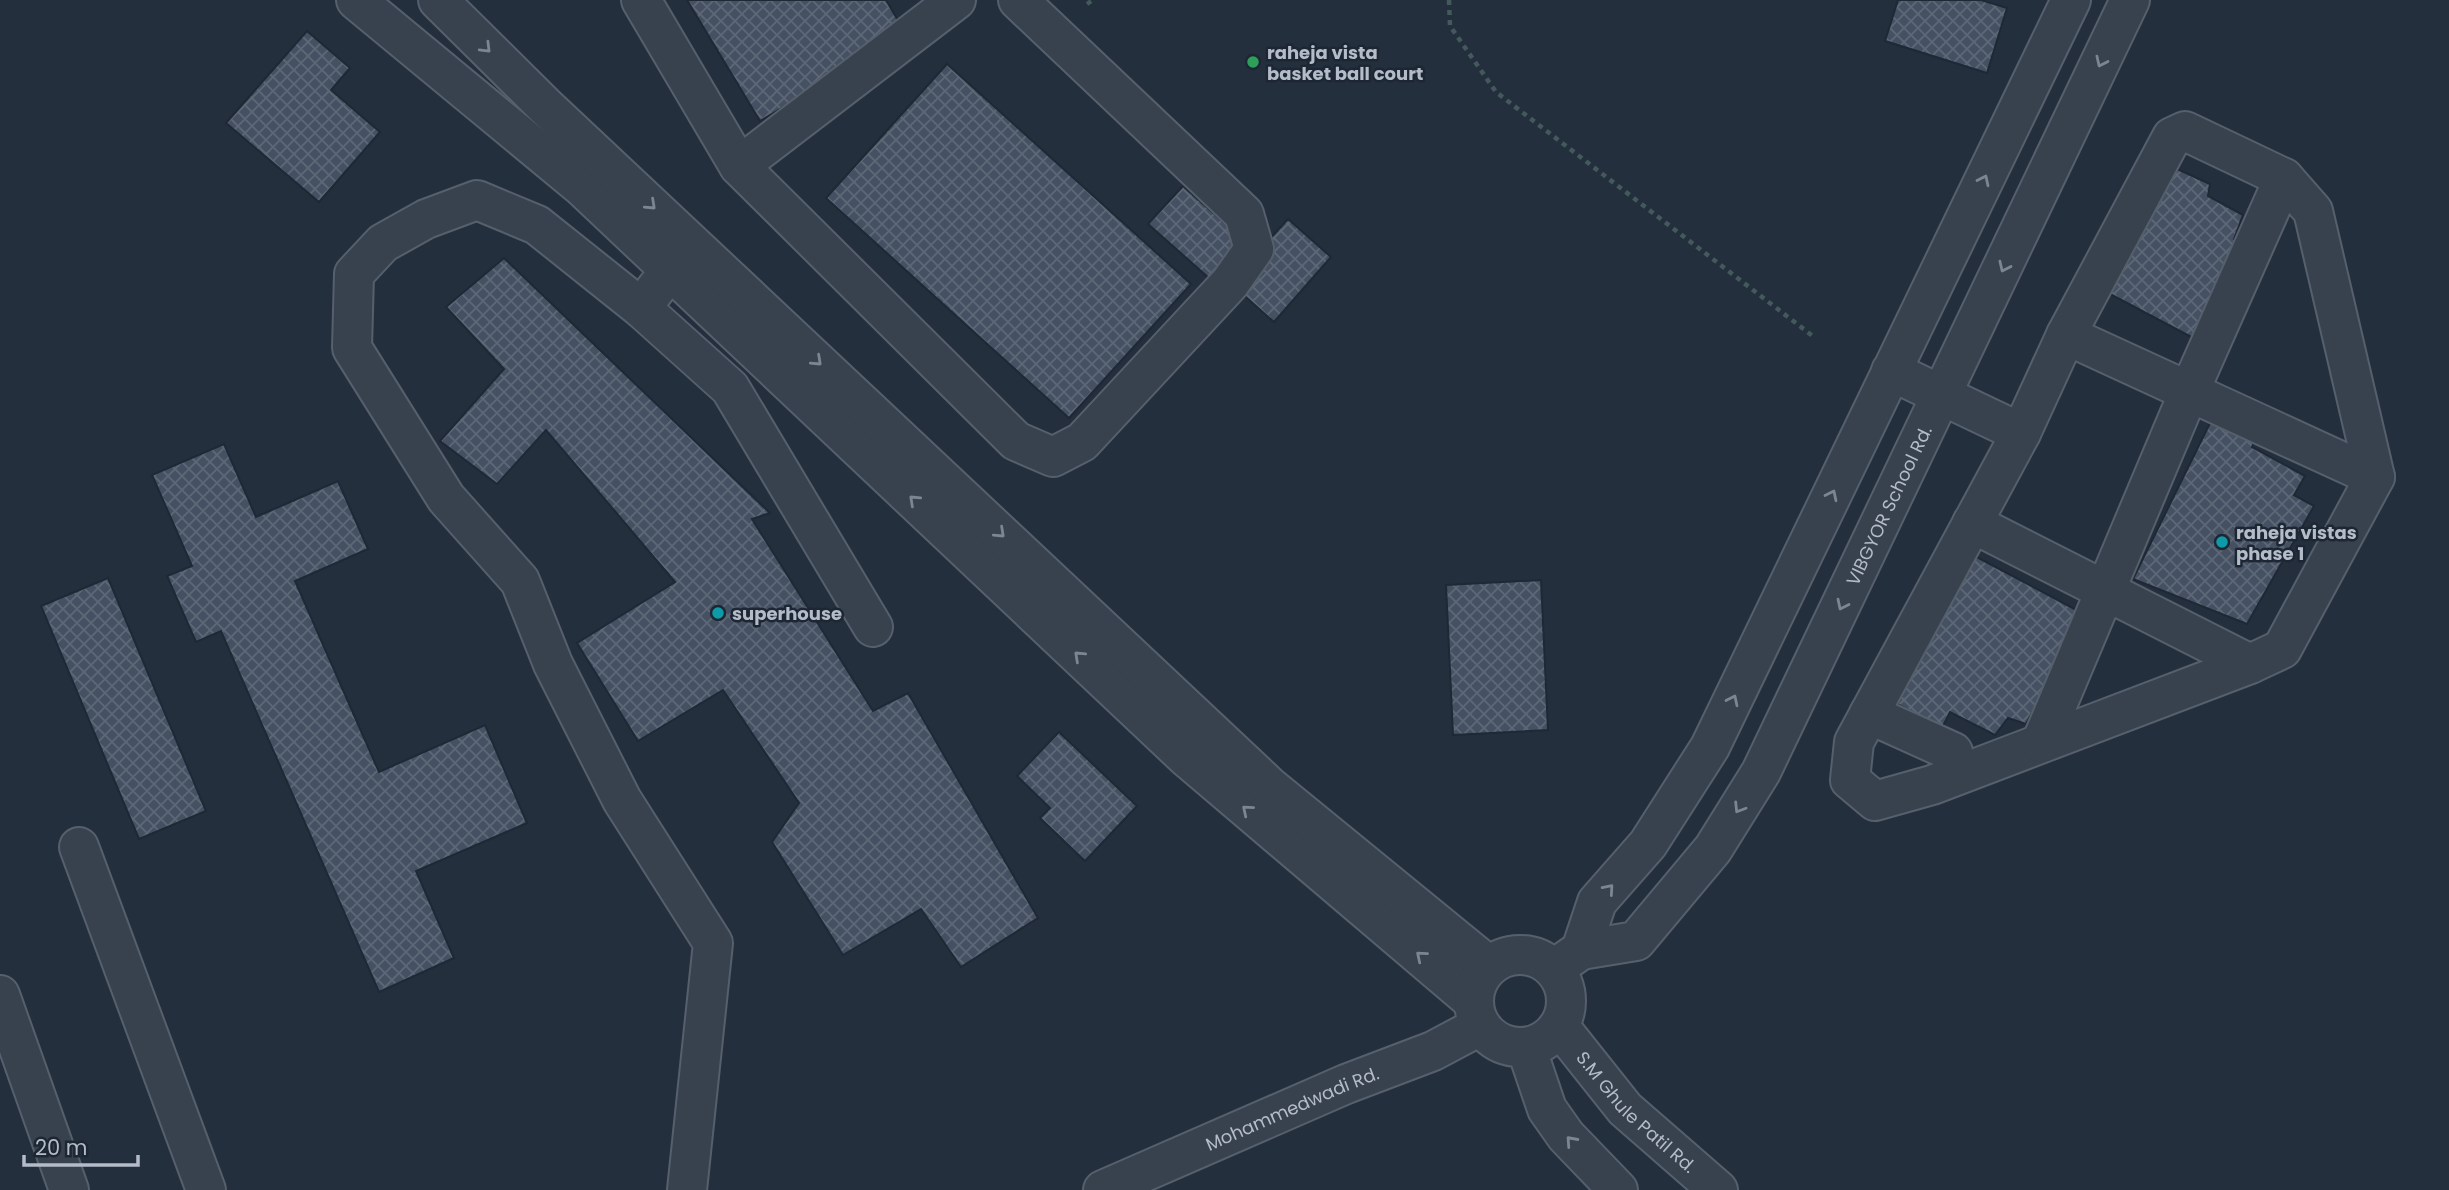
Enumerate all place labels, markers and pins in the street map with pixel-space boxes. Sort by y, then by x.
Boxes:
place label: raheja vista basket ball court [1267,40,1423,86]
marker: raheja vista basket ball court [1245,54,1261,70]
place label: raheja vistas phase 1 [2236,520,2357,566]
marker: raheja vistas phase 1 [2214,534,2230,550]
place label: superhouse [732,601,842,626]
marker: superhouse [710,605,726,621]

